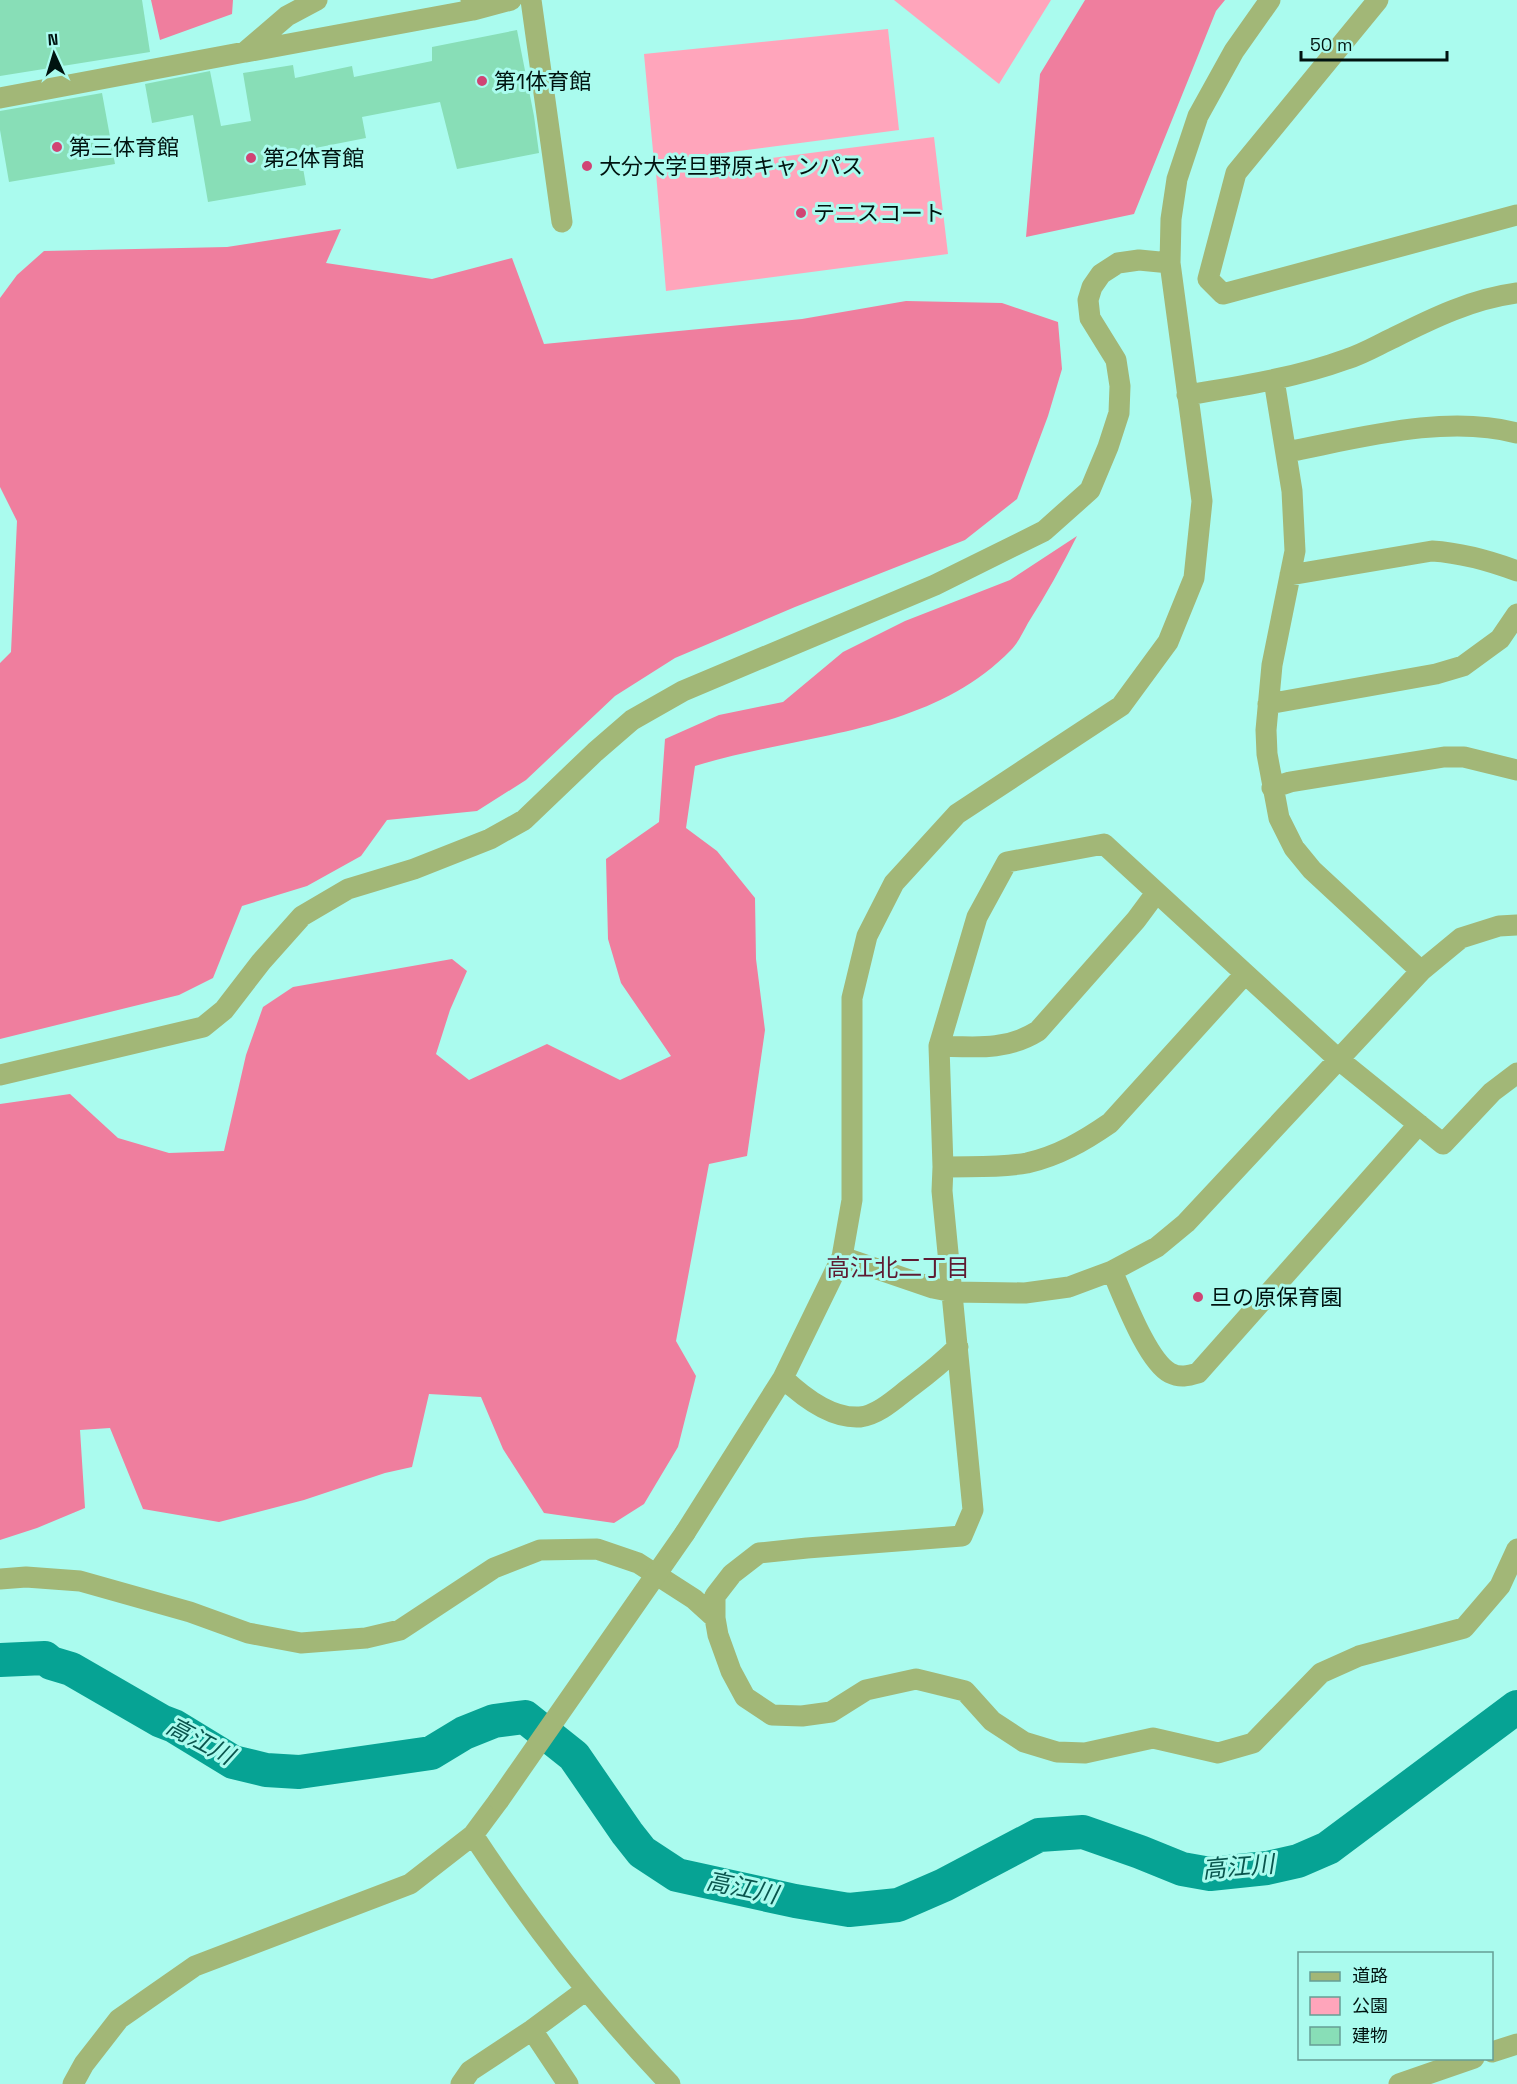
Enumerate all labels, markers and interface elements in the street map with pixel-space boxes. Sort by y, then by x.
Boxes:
north arrow [24,24,84,84]
scale bar [1301,24,1446,62]
text: N [47,29,59,50]
text: 50 m [1310,33,1352,56]
place label: 第1体育館 [494,67,591,95]
marker: 第1体育館 [475,74,489,88]
place label: 第三体育館 [69,133,179,161]
marker: 第三体育館 [50,140,64,154]
place label: 第2体育館 [263,144,364,172]
marker: 第2体育館 [244,151,258,165]
place label: 大分大学旦野原キャンパス [599,152,863,180]
marker: 大分大学旦野原キャンパス [580,159,594,173]
place label: テニスコート [813,199,945,227]
marker: テニスコート [794,206,808,220]
district label: 高江北二丁目 [826,1252,970,1283]
place label: 旦の原保育園 [1210,1283,1342,1311]
marker: 旦の原保育園 [1191,1290,1205,1304]
water label: 高江川 [161,1710,242,1773]
water label: 高江川 [1201,1848,1278,1885]
water label: 高江川 [704,1865,783,1911]
legend [1298,1952,1493,2060]
text: 道路 [1352,1964,1388,1987]
text: 公園 [1352,1994,1388,2017]
text: 建物 [1352,2024,1388,2047]

